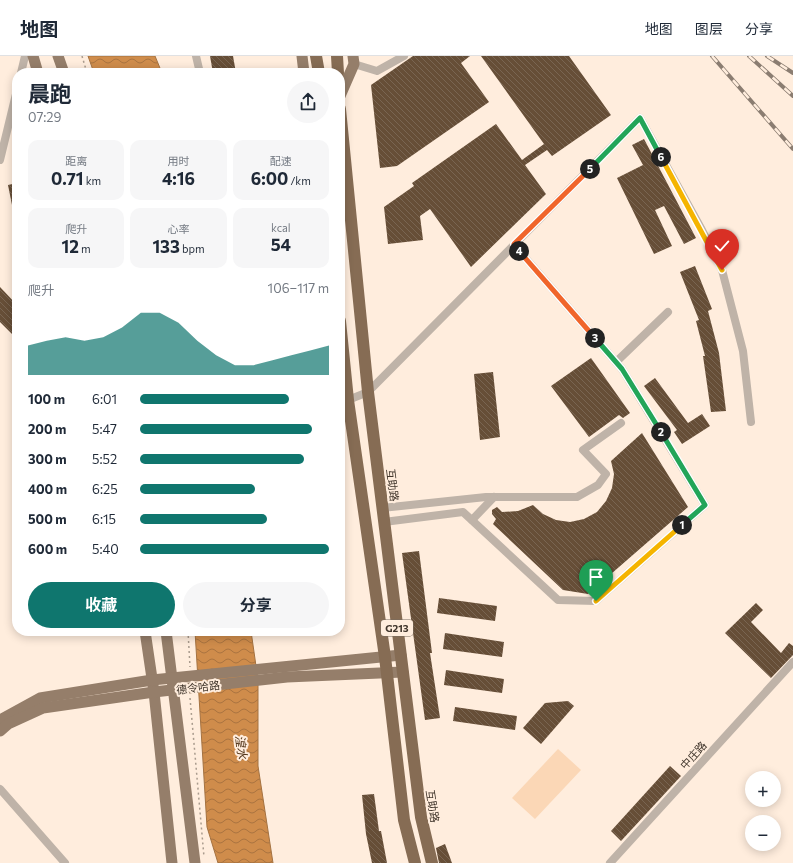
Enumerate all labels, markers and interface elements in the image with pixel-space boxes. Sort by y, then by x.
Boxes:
text: 地图 [20,17,58,40]
text: 地图 [645,20,673,37]
text: 图层 [695,20,723,37]
text: 分享 [745,20,773,37]
text: 晨跑 [28,80,72,107]
button: share [287,81,329,123]
text: 07:29 [28,109,61,125]
pin: 6 [651,147,671,167]
text: 6 [658,150,664,163]
text: 距离 [65,154,87,167]
text: 用时 [167,154,189,167]
text: 配速 [270,154,292,167]
pin: 5 [580,159,600,179]
text: 5 [587,162,593,175]
text: 0.71 [51,168,84,189]
text: 4:16 [162,168,195,189]
text: 6:00 [251,168,288,189]
text: km [84,174,101,187]
text: /km [288,174,311,187]
text: kcal [271,221,291,234]
text: 爬升 [65,222,87,235]
text: 心率 [167,222,189,235]
pin [705,229,739,270]
text: 54 [271,234,291,255]
icon: check [711,235,733,257]
text: 12 [62,236,79,257]
text: 133 [152,236,180,257]
pin: 4 [509,241,529,261]
text: m [79,242,91,255]
text: bpm [180,242,205,255]
text: 4 [516,244,522,257]
text: 106–117 m [268,280,329,296]
text: 爬升 [28,282,54,298]
pin: 3 [585,328,605,348]
text: 3 [592,331,598,344]
text: 100 m [28,391,65,407]
text: 6:01 [92,391,117,407]
text: 200 m [28,421,66,437]
text: 5:47 [92,421,117,437]
pin: 2 [651,422,671,442]
text: 2 [658,425,664,438]
text: 300 m [28,451,67,467]
text: 5:52 [92,451,117,467]
street label: 互助路 [385,468,401,502]
text: 400 m [28,481,67,497]
text: 6:25 [92,481,118,497]
text: 500 m [28,511,67,527]
text: 6:15 [92,511,116,527]
pin: 1 [672,515,692,535]
text: 1 [680,518,684,531]
text: 600 m [28,541,67,557]
text: 5:40 [92,541,119,557]
pin [579,560,613,601]
icon: arrive [585,566,607,588]
button: 收藏 [28,582,175,628]
button: 分享 [183,582,329,628]
road number: G213 [381,620,413,636]
street label: 德令哈路 [175,678,221,696]
water label: 湟水 [234,734,251,761]
street label: 中庄路 [677,738,709,772]
map controls [745,771,781,851]
button: + [745,771,781,807]
street label: 互助路 [424,789,442,823]
button: − [745,815,781,851]

